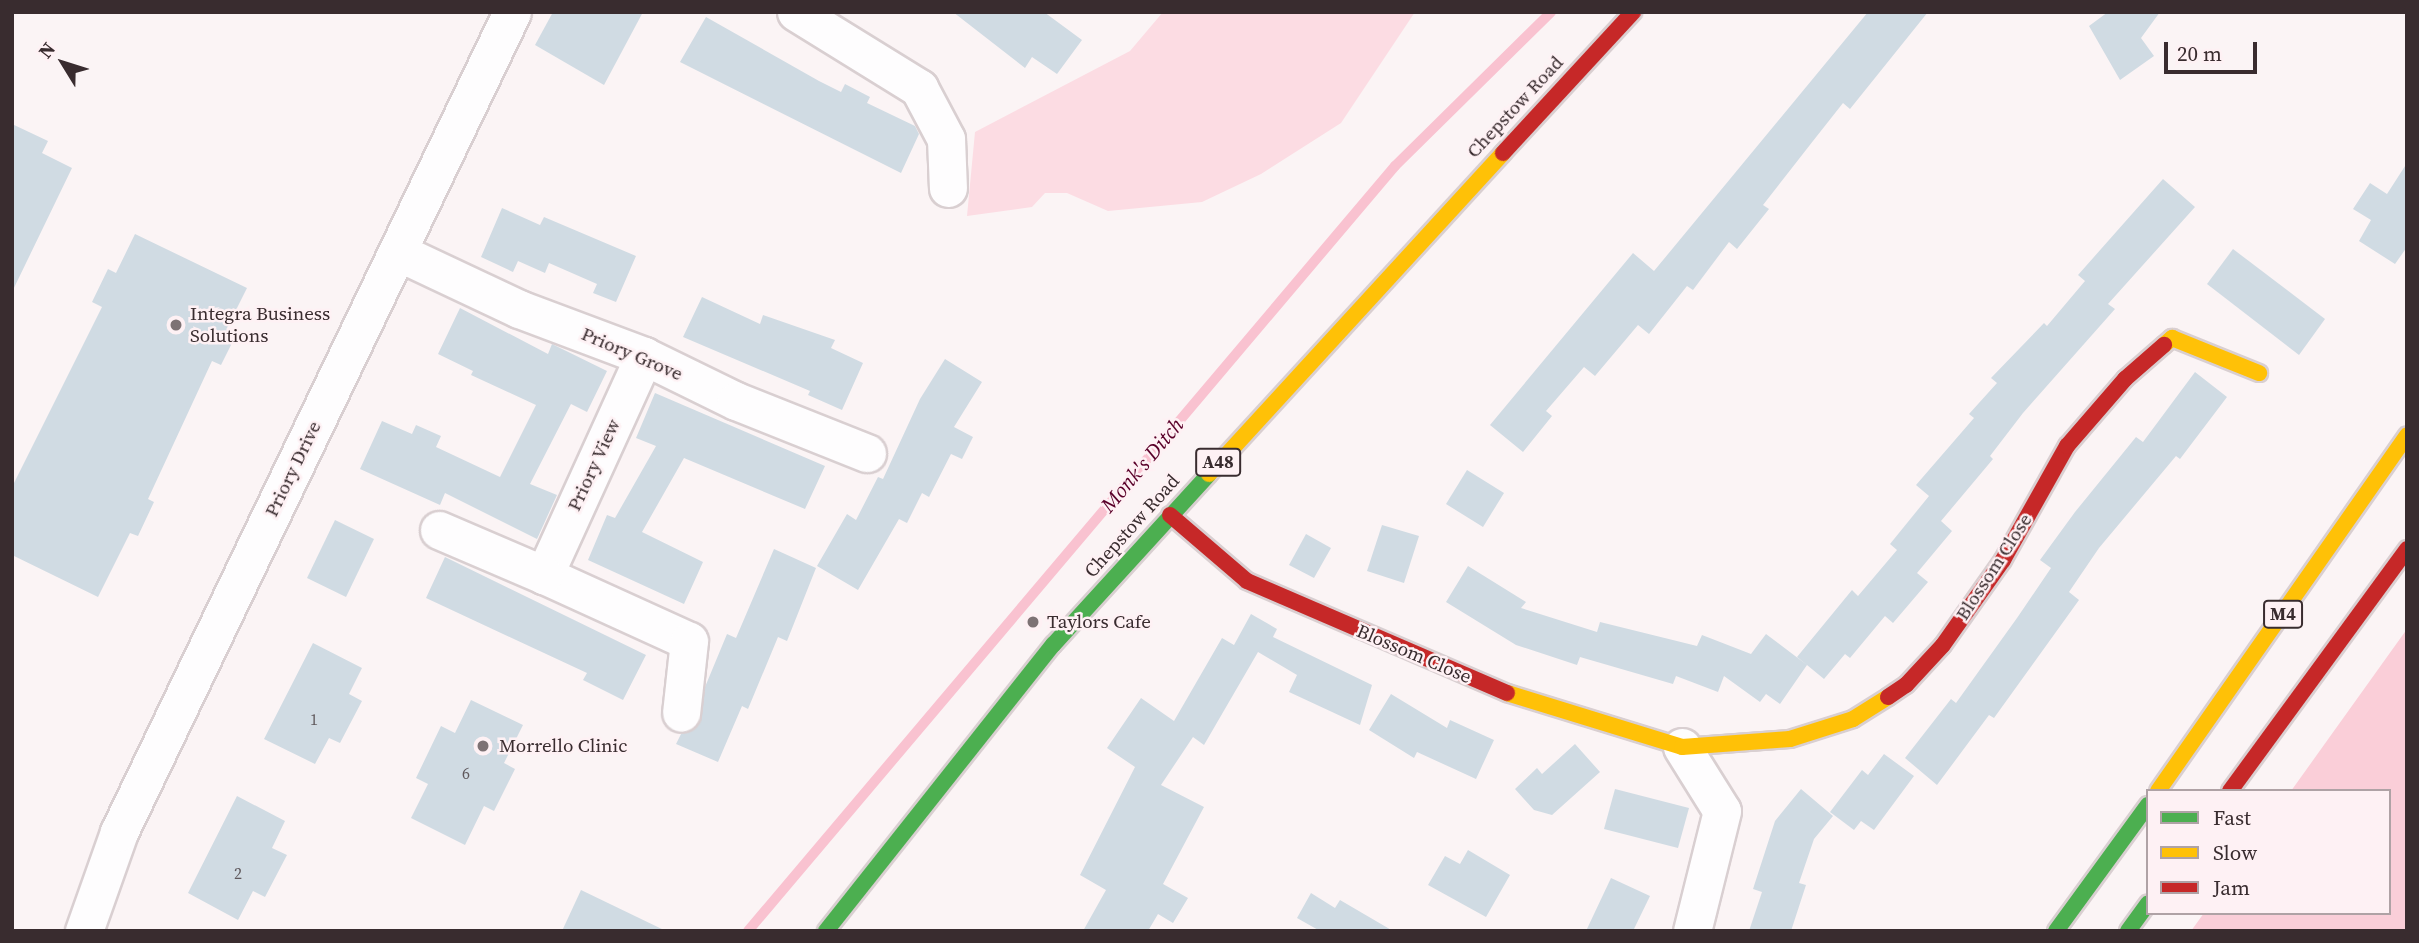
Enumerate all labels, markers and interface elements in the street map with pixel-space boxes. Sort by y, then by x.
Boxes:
north arrow [28,28,98,98]
scale bar [2167,28,2260,72]
text: N [32,37,61,64]
text: 20 m [2177,39,2222,68]
street label: Chepstow Road [1462,51,1568,163]
place label: Integra Business Solutions [190,303,330,347]
marker: Integra Business Solutions [168,317,184,333]
street label: Priory Grove [578,322,686,386]
water label: Monk's Ditch [1095,413,1189,517]
street label: Priory View [563,415,625,515]
street label: Priory Drive [260,418,326,520]
road number: A48 [1194,448,1242,476]
street label: Chepstow Road [1080,470,1184,582]
street label: Blossom Close [1951,509,2037,625]
road number: M4 [2262,600,2304,628]
place label: Taylors Cafe [1047,611,1151,633]
marker: Taylors Cafe [1025,614,1041,630]
street label: Blossom Close [1353,620,1475,688]
house number: 1 [310,709,318,729]
place label: Morrello Clinic [499,735,628,757]
marker: Morrello Clinic [473,736,493,756]
house number: 6 [462,763,470,783]
legend [2146,789,2391,915]
text: Fast [2213,803,2251,832]
text: Slow [2213,838,2257,867]
house number: 2 [234,863,242,883]
text: Jam [2213,873,2250,902]

